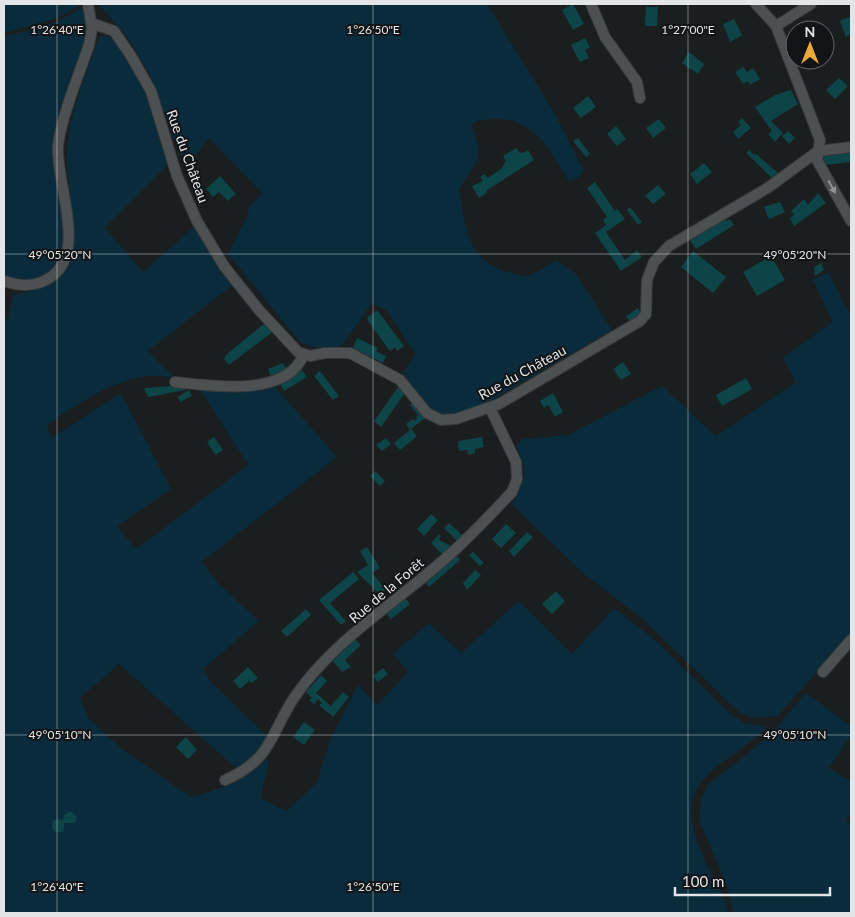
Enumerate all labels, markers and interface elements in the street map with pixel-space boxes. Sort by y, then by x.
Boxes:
north arrow [785,20,835,70]
text: 1°26'40"E [30,22,84,37]
text: 1°26'50"E [346,22,400,37]
text: 1°27'00"E [661,22,715,37]
text: N [805,23,815,40]
street label: Rue du Château [163,107,213,205]
one-way arrow [828,179,836,194]
text: 49°05'20"N [29,247,91,262]
text: 49°05'20"N [764,247,826,262]
street label: Rue du Château [475,341,569,403]
street label: Rue de la Forêt [345,554,427,626]
text: 49°05'10"N [29,727,91,742]
text: 49°05'10"N [764,727,826,742]
scale bar [675,864,830,896]
text: 100 m [682,872,724,890]
text: 1°26'40"E [30,879,84,894]
text: 1°26'50"E [346,879,400,894]

